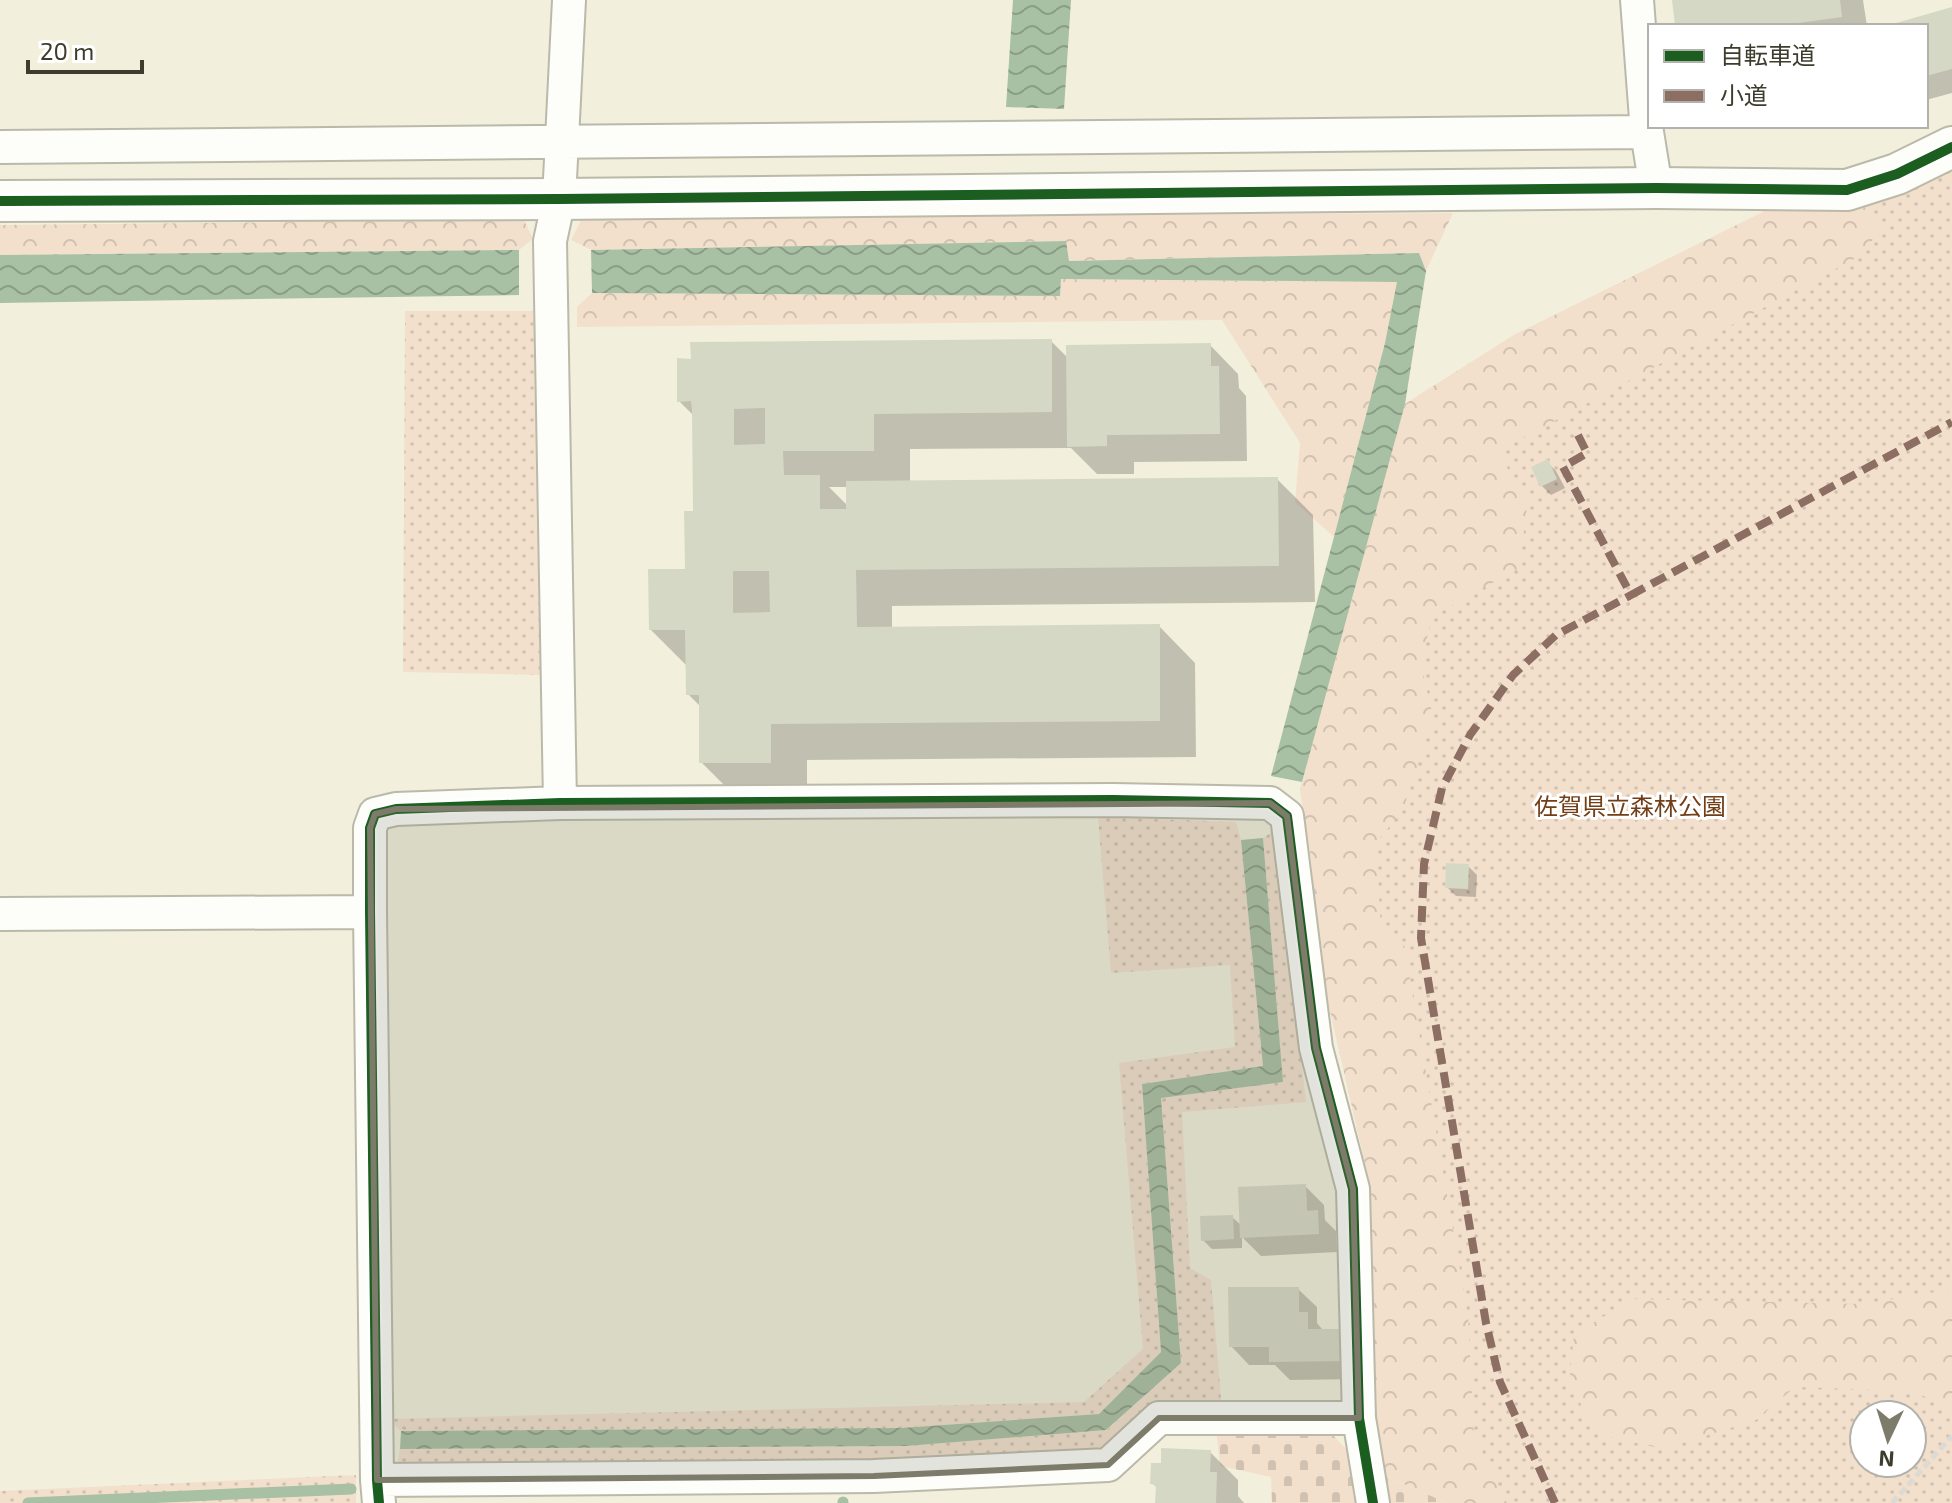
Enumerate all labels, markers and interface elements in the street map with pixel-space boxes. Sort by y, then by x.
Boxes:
scale bar [28,24,142,74]
legend [1648,24,1928,128]
text: 20 m [40,36,94,65]
text: 自転車道 [1720,40,1816,69]
text: 小道 [1720,80,1768,109]
park label: 佐賀県立森林公園 [1534,791,1726,820]
north arrow [1848,1399,1928,1479]
text: N [1878,1446,1895,1473]

